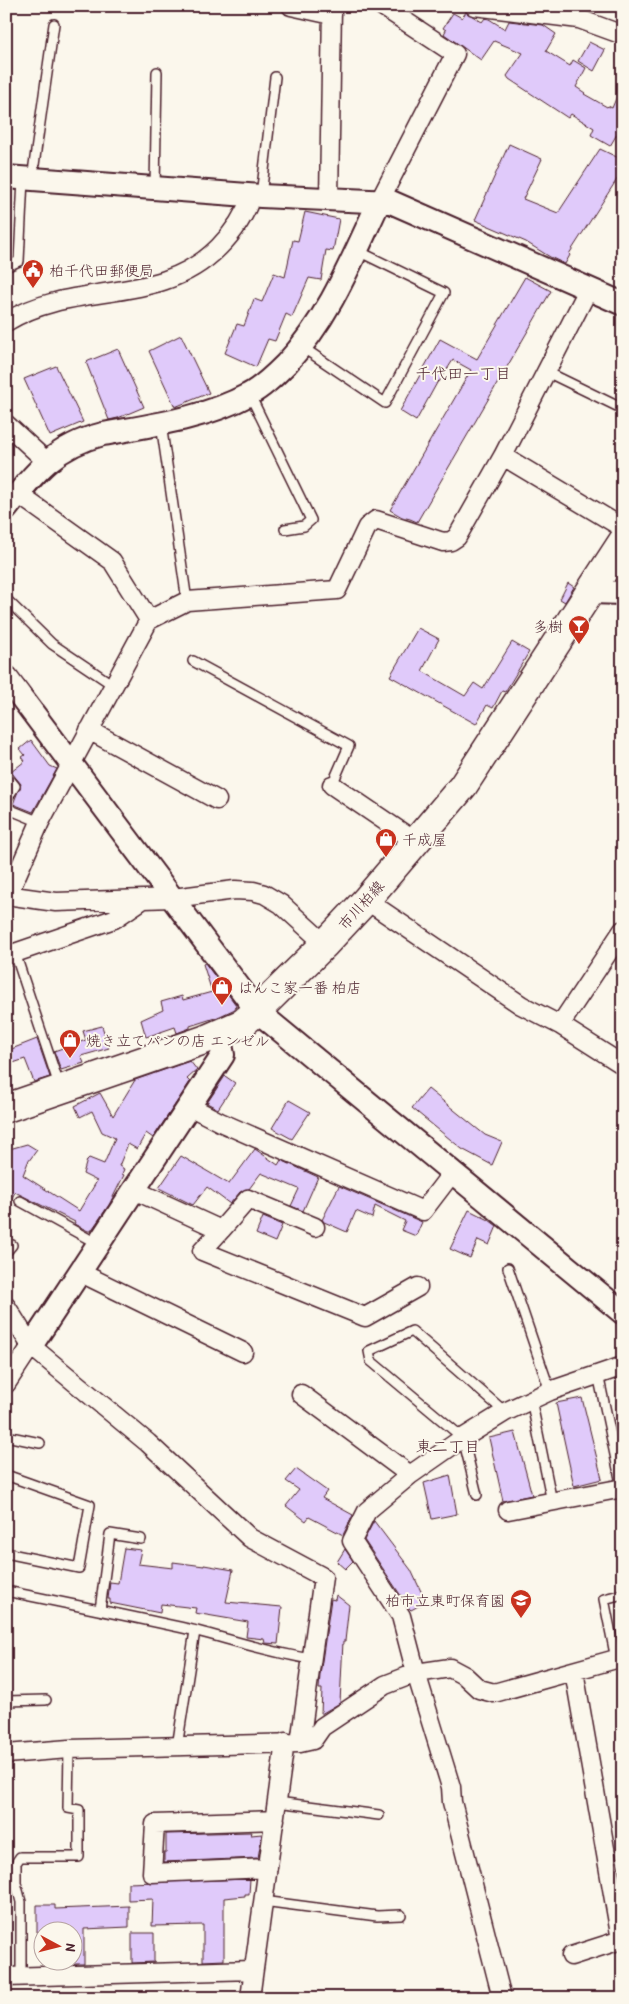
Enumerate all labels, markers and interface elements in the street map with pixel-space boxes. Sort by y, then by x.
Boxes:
public building icon: 柏千代田郵便局 [21,258,45,289]
place label: 柏千代田郵便局 [49,260,154,281]
district label: 千代田一丁目 [415,362,511,384]
bar icon: 多樹 [567,614,591,645]
place label: 多樹 [533,616,563,637]
shop icon: 千成屋 [374,827,398,858]
place label: 千成屋 [402,829,447,850]
street label: 市川柏線 [333,876,389,934]
shop icon: はんこ家一番 柏店 [210,975,234,1006]
place label: はんこ家一番 柏店 [238,977,361,998]
shop icon: 焼き立てパンの店 エンゼル [58,1028,82,1059]
place label: 焼き立てパンの店 エンゼル [86,1030,269,1051]
district label: 東二丁目 [416,1435,480,1457]
school or university icon: 柏市立東町保育園 [509,1588,533,1619]
place label: 柏市立東町保育園 [385,1590,505,1611]
north arrow [32,1922,82,1972]
text: N [61,1943,81,1953]

